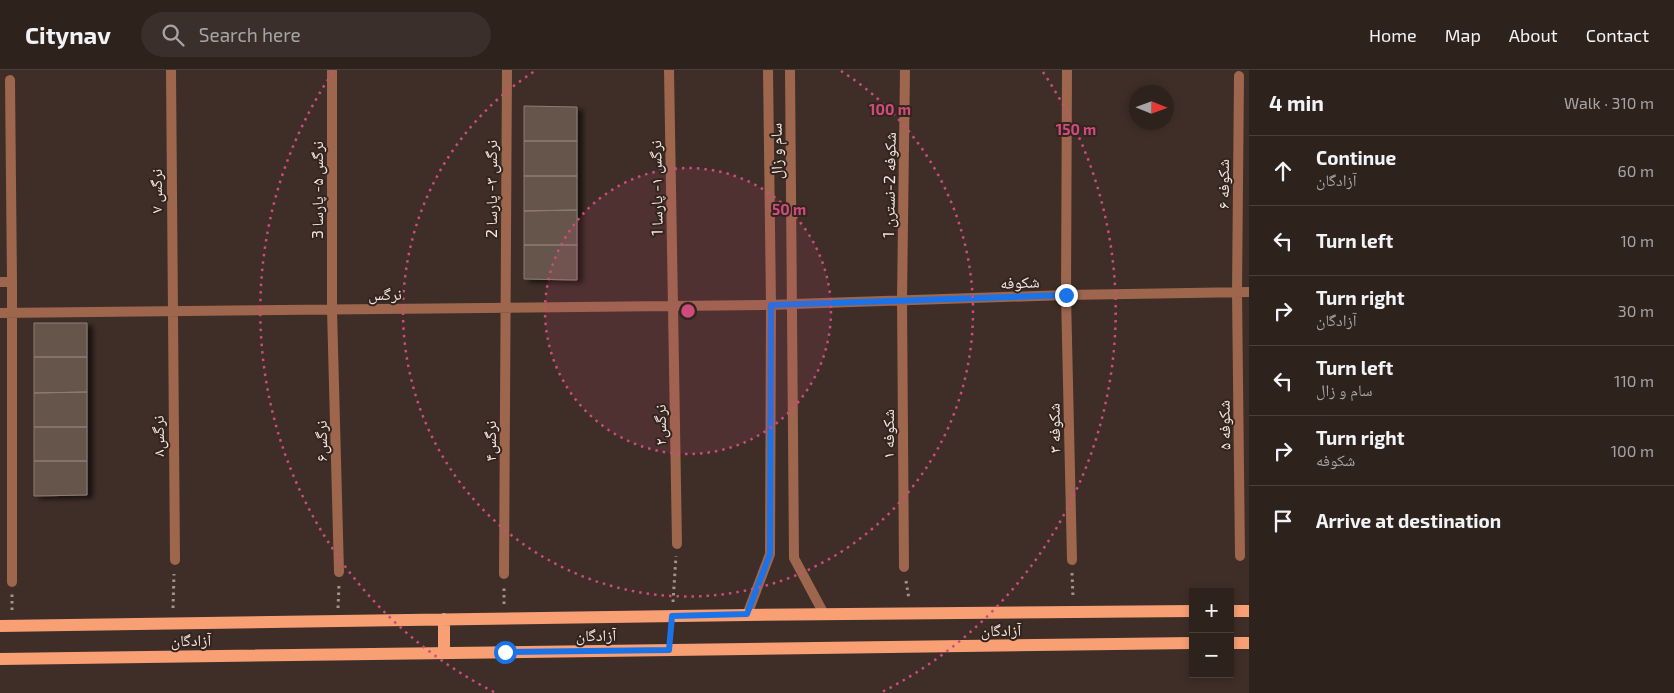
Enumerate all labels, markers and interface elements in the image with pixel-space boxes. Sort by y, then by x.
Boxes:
search box [141,12,491,57]
text: Citynav [25,20,111,49]
icon: search [159,21,187,49]
text: Search here [199,23,301,46]
text: Home [1369,24,1417,46]
text: Map [1445,24,1481,46]
text: About [1509,24,1558,46]
text: Contact [1586,24,1649,46]
north arrow [1129,85,1174,130]
text: 4 min [1269,90,1324,115]
text: Walk · 310 m [1564,93,1654,112]
text: 100 m [869,100,911,118]
text: 150 m [1056,120,1096,138]
street label: سام و زال [766,123,787,179]
street label: شکوفه 2-نسترن 1 [878,132,901,238]
street label: نرگس ۳- پارسا 2 [481,140,502,238]
street label: نرگس ۱- پارسا 1 [645,140,668,236]
street label: نرگس ۵- پارسا 3 [307,141,328,239]
text: Continue [1316,146,1396,169]
icon: ahead [1269,157,1297,185]
street label: شکوفه ۶ [1213,159,1233,209]
text: 60 m [1618,161,1654,180]
street label: نرگس ۷ [146,169,167,213]
text: آزادگان [1316,170,1356,189]
text: 50 m [772,200,806,218]
icon: left [1269,227,1297,255]
text: Turn left [1316,229,1393,252]
text: 10 m [1620,231,1654,250]
street label: شکوفه [1000,271,1040,293]
street label: نرگس [368,284,402,305]
route end [1055,284,1078,307]
text: Turn right [1316,286,1404,309]
icon: right [1269,297,1297,325]
text: 30 m [1618,301,1654,320]
centre of rings [679,302,697,320]
text: آزادگان [1316,310,1356,329]
text: Turn left [1316,356,1393,379]
icon: left [1269,367,1297,395]
text: 110 m [1614,371,1654,390]
text: سام و زال [1316,380,1373,399]
street label: شکوفه ۵ [1214,400,1234,450]
street label: شکوفه ۳ [1044,403,1064,453]
street label: نرگس۲ [650,404,671,446]
street label: شکوفه ۱ [878,409,898,459]
street label: نرگس۸ [148,415,169,457]
street label: نرگس۶ [311,420,332,462]
street label: نرگس۴ [480,421,501,461]
text: Turn right [1316,426,1404,449]
icon: right [1269,437,1297,465]
text: 100 m [1611,441,1654,460]
text: شکوفه [1316,450,1355,469]
icon: arrive [1269,507,1297,535]
text: Arrive at destination [1316,509,1501,532]
map controls [1189,588,1234,678]
button: + [1189,588,1234,633]
street label: آزادگان [981,620,1022,641]
street label: آزادگان [576,625,617,646]
street label: آزادگان [171,630,212,651]
button: − [1189,633,1234,678]
route start [494,641,517,664]

